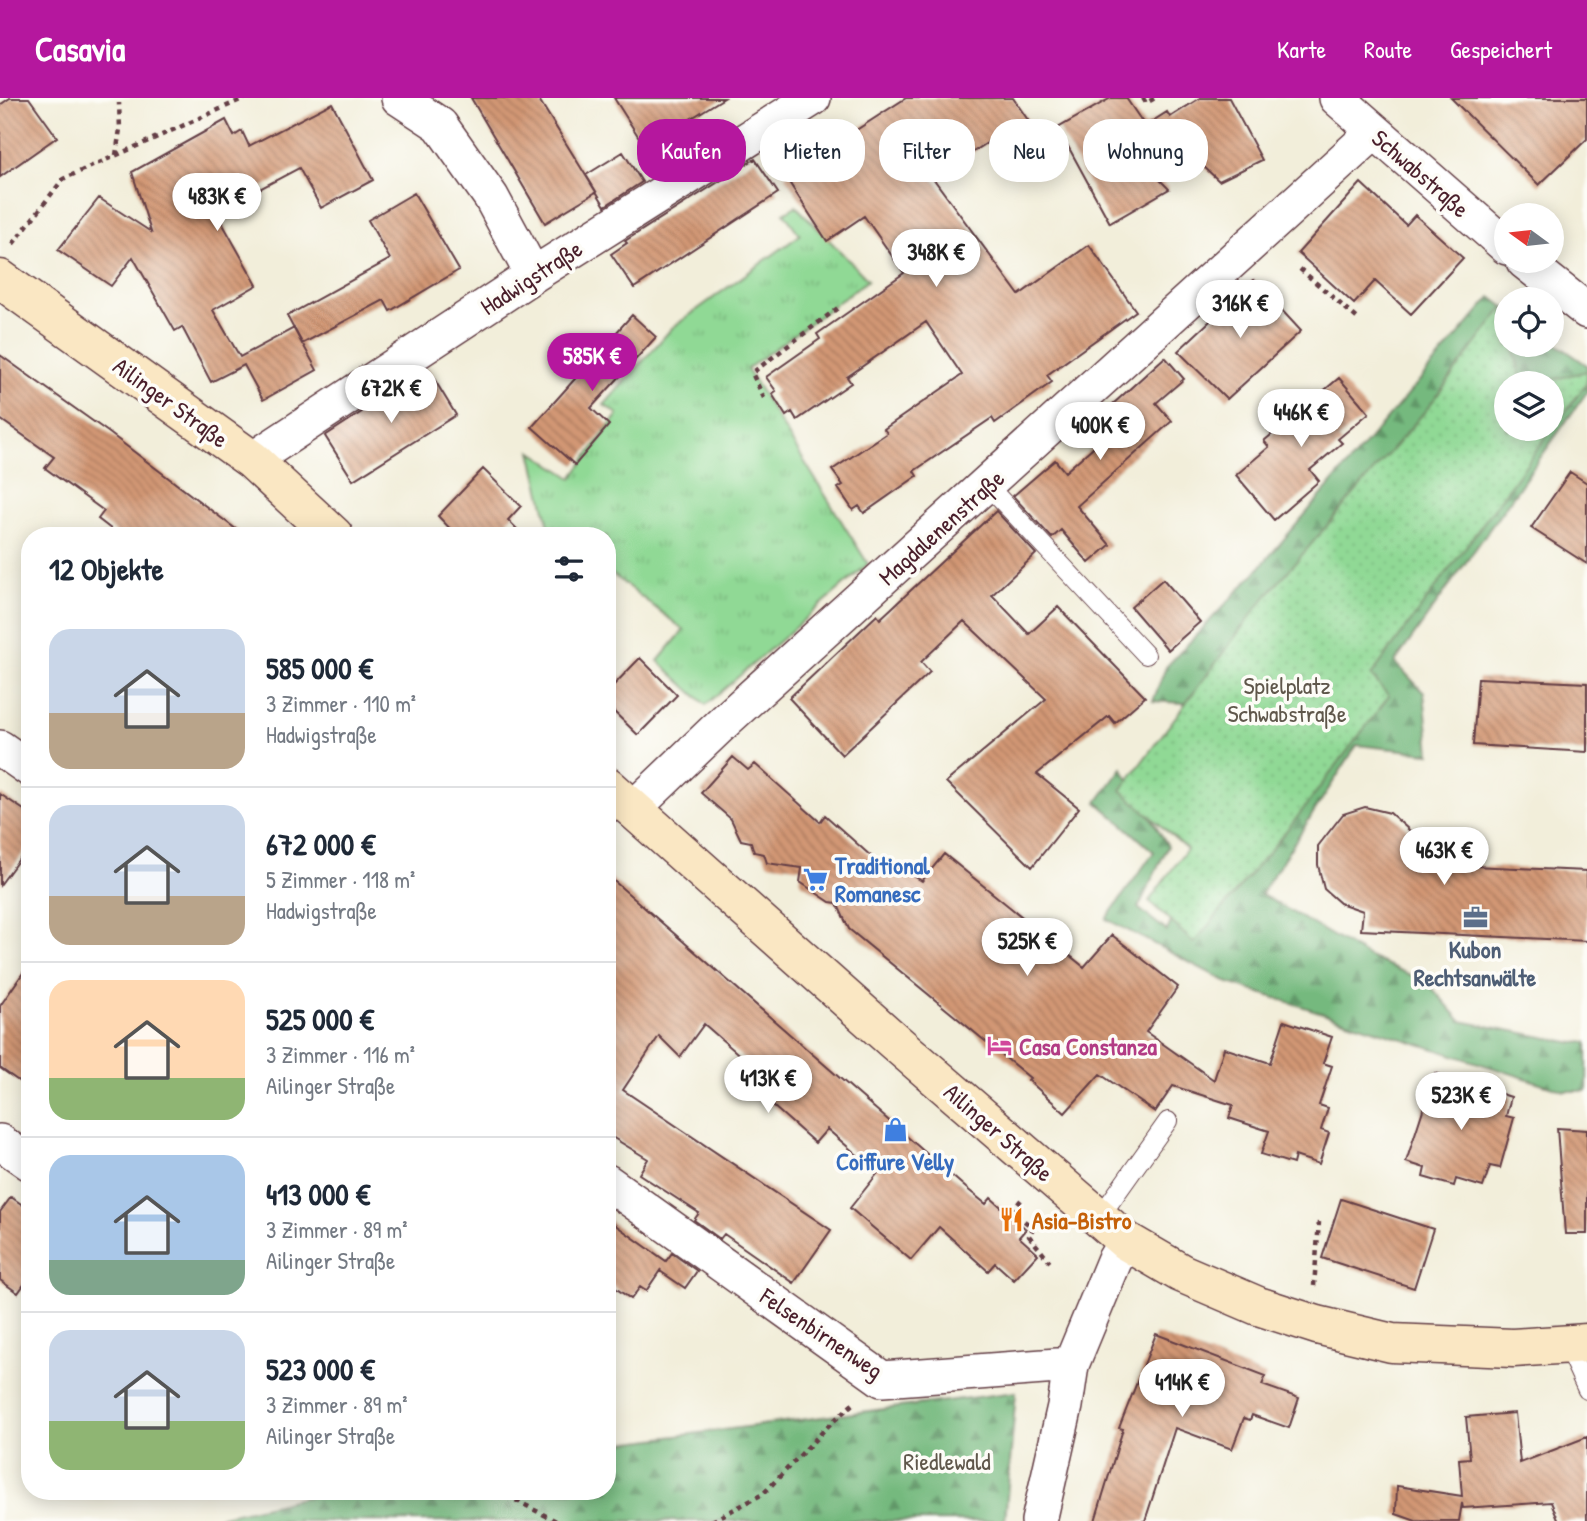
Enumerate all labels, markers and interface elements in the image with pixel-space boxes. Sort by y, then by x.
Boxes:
text: Casavia [35,27,125,71]
text: Karte [1277,33,1326,65]
text: Route [1364,33,1412,65]
text: Gespeichert [1450,33,1552,65]
chip: Kaufen [637,119,746,182]
chip: Mieten [760,119,865,182]
chip: Filter [879,119,975,182]
chip: Neu [989,119,1069,182]
chip: Wohnung [1083,119,1208,182]
street label: Schwabstraße [1366,122,1477,224]
pin: 483K € [160,174,274,233]
text: 483K € [188,180,246,211]
north arrow [1494,203,1564,273]
map controls [1494,203,1564,441]
pin: 348K € [879,230,993,289]
street label: Hadwigstraße [474,232,589,322]
text: 348K € [907,236,965,267]
pin: 316K € [1183,280,1297,340]
text: 316K € [1212,287,1268,318]
button: locate [1494,287,1564,357]
pin: 585K € [535,334,649,393]
text: 585K € [563,340,621,371]
street label: Ailinger Straße [107,349,235,455]
pin: 672K € [334,366,448,425]
button: layers [1494,371,1564,441]
text: 672K € [361,372,421,403]
pin: 446K € [1244,390,1358,449]
text: 446K € [1274,396,1328,427]
pin: 400K € [1043,402,1157,462]
text: 400K € [1071,409,1129,440]
street label: Magdalenenstraße [871,462,1011,592]
text: 12 Objekte [49,549,164,589]
icon: filters [550,550,588,588]
text: 585 000 € [266,648,373,688]
icon: home [105,657,189,741]
park label: Spielplatz Schwabstraße [1227,669,1347,729]
text: 3 Zimmer · 110 m² [266,688,416,719]
text: Hadwigstraße [266,719,377,750]
text: 672 000 € [266,824,375,864]
pin: 463K € [1387,828,1501,887]
icon: home [105,833,189,917]
text: 463K € [1416,834,1472,865]
place label: Traditional Romanesc [834,849,930,909]
text: 5 Zimmer · 118 m² [266,864,415,895]
supermarket icon: Traditional Romanesc [801,865,829,893]
text: Hadwigstraße [266,895,377,926]
office icon: Kubon Rechtsanwälte [1461,904,1489,932]
pin: 525K € [970,918,1084,978]
text: 525K € [998,925,1056,956]
place label: Kubon Rechtsanwälte [1414,933,1537,993]
text: 525 000 € [266,999,374,1039]
icon: home [105,1008,189,1092]
place label: Casa Constanza [1019,1030,1157,1062]
hotel icon: Casa Constanza [985,1032,1013,1060]
text: 3 Zimmer · 116 m² [266,1039,415,1070]
pin: 413K € [711,1056,825,1115]
text: 413K € [740,1062,796,1093]
text: Ailinger Straße [266,1070,395,1101]
pin: 523K € [1404,1072,1518,1132]
street label: Ailinger Straße [938,1076,1061,1189]
text: 523K € [1431,1079,1491,1110]
shop icon: Coiffure Velly [881,1116,909,1144]
place label: Coiffure Velly [836,1145,954,1178]
text: 413 000 € [266,1174,370,1214]
icon: home [105,1183,189,1267]
place label: Asia-Bistro [1032,1204,1132,1236]
restaurant icon: Asia-Bistro [998,1206,1026,1234]
text: 3 Zimmer · 89 m² [266,1214,408,1245]
text: Ailinger Straße [266,1245,395,1276]
street label: Felsenbirnenweg [753,1280,890,1386]
text: 523 000 € [266,1349,375,1389]
icon: home [105,1358,189,1442]
pin: 414K € [1125,1360,1239,1419]
text: 414K € [1155,1366,1209,1397]
text: 3 Zimmer · 89 m² [266,1389,408,1420]
text: Ailinger Straße [266,1420,395,1451]
park label: Riedlewald [903,1445,991,1477]

